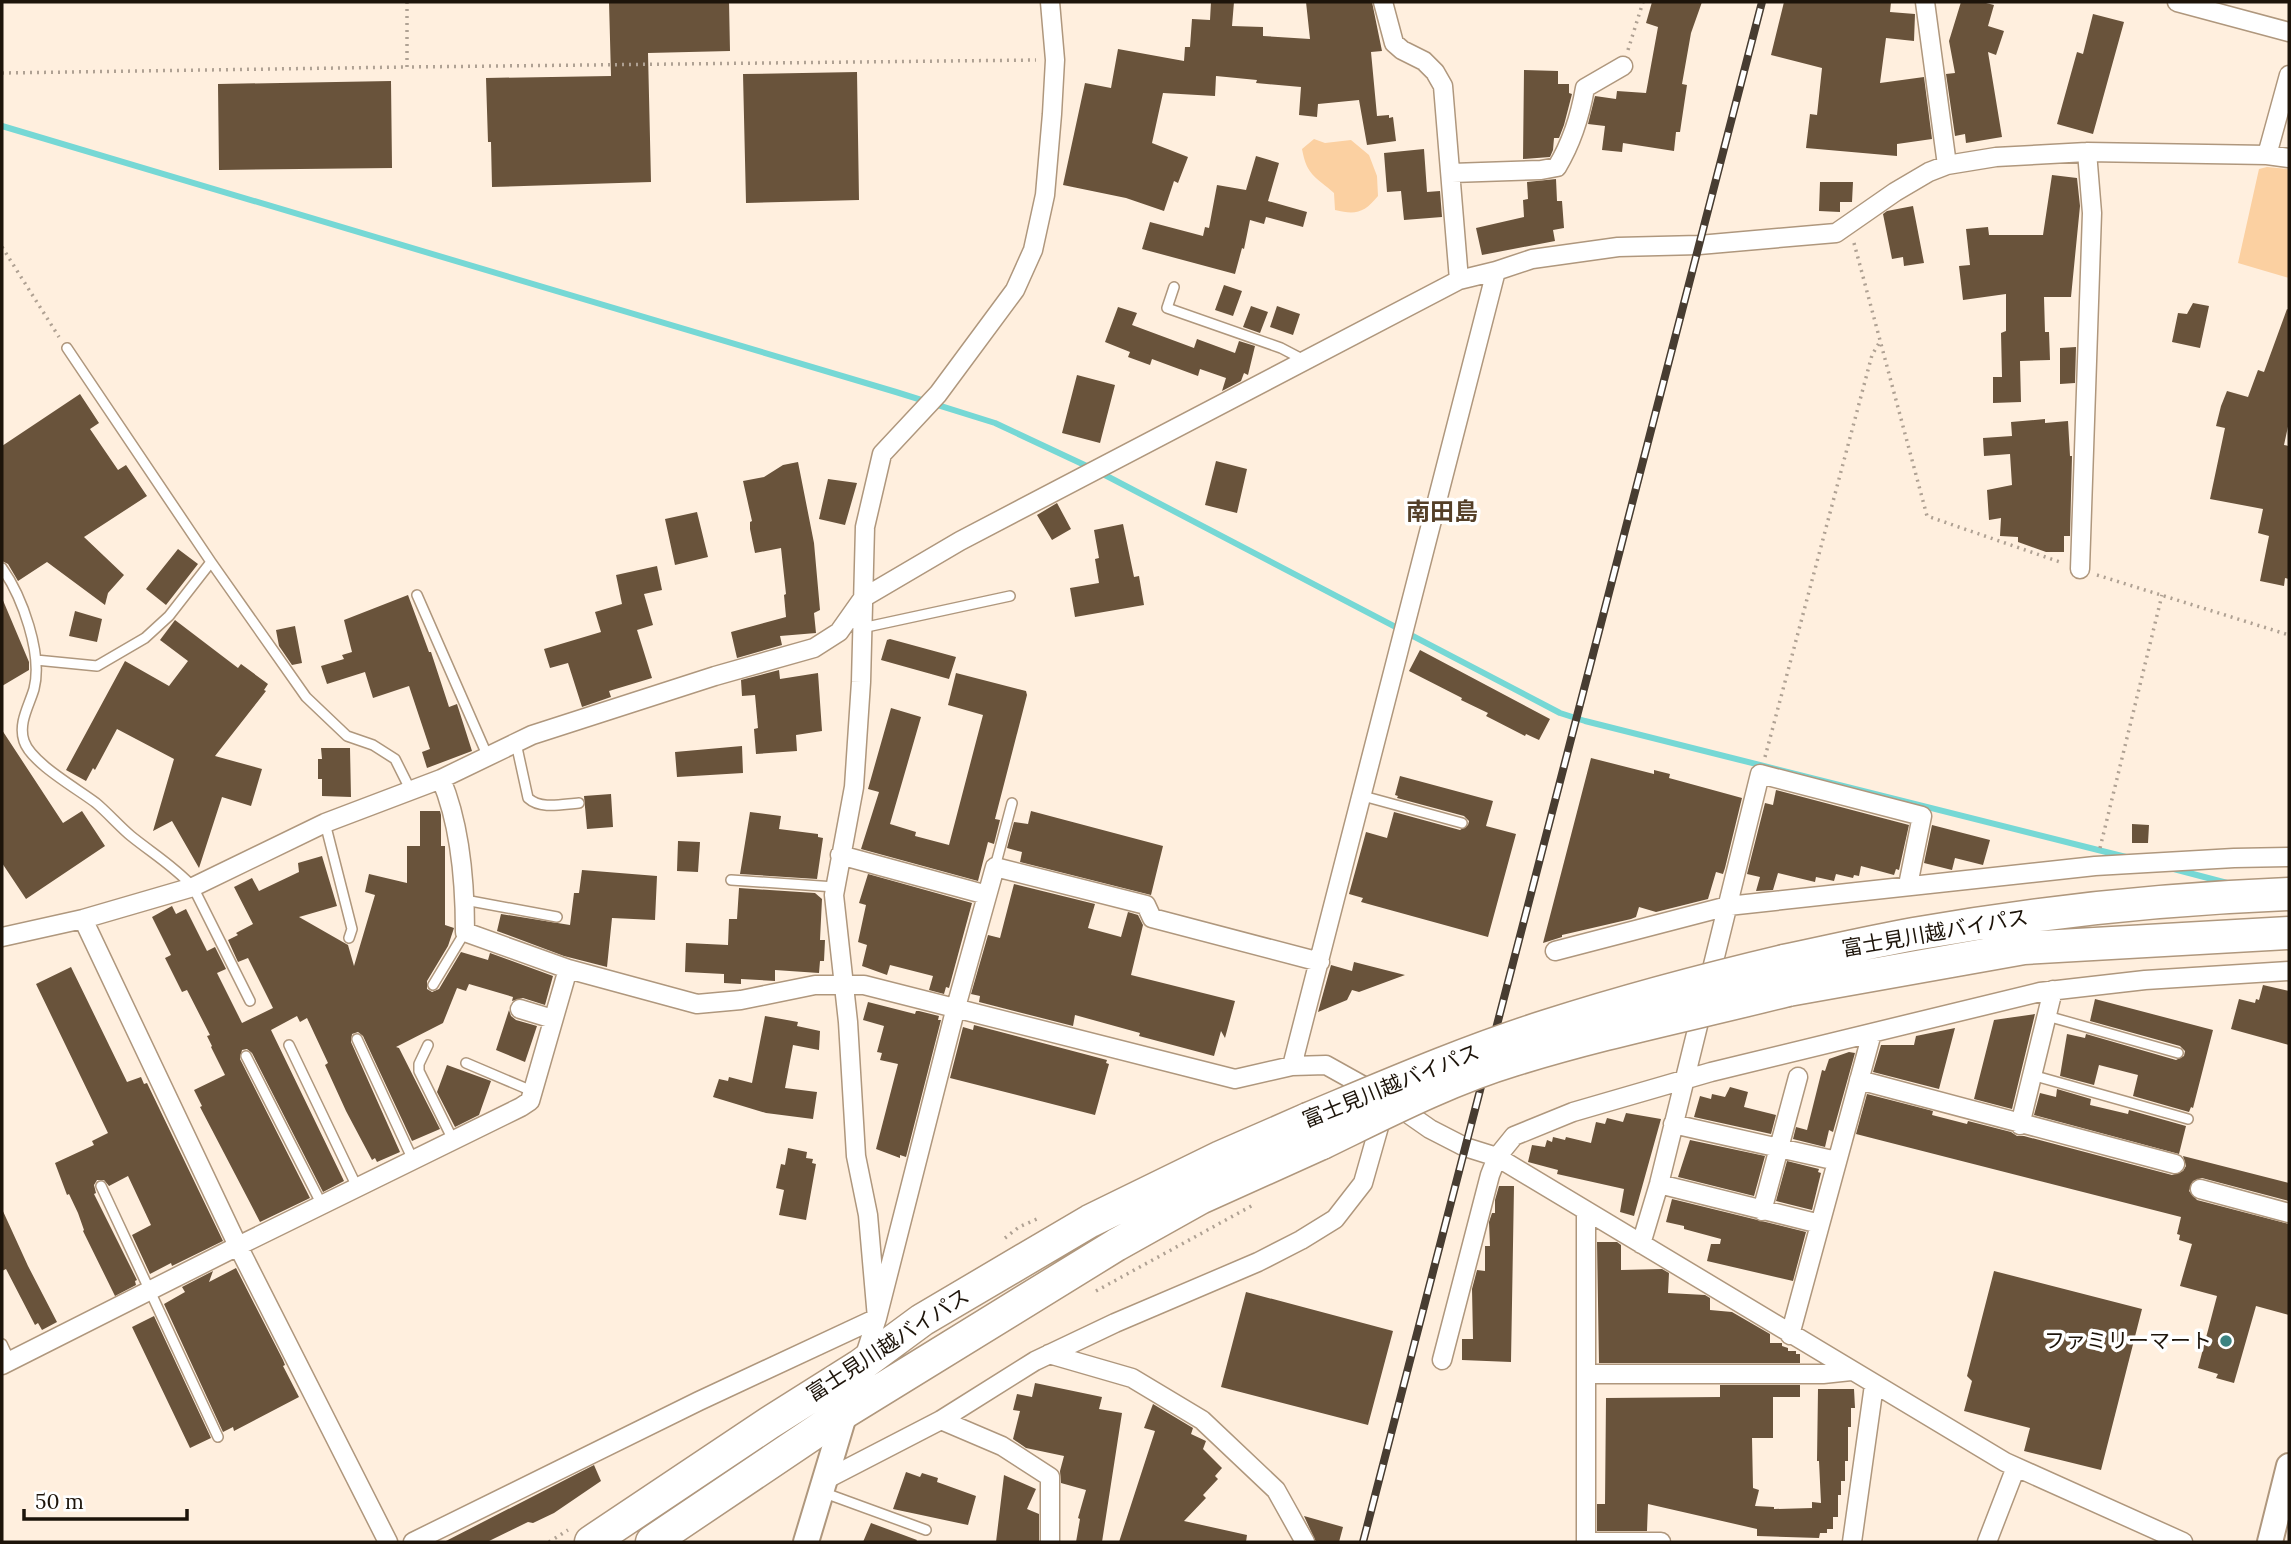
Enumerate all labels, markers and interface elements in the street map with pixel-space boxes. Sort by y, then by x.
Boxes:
district label: 南田島 [1406,496,1478,527]
street label: 富士見川越バイパス [1840,903,2030,962]
street label: 富士見川越バイパス [1298,1038,1483,1133]
street label: 富士見川越バイパス [801,1282,974,1407]
place label: ファミリーマート [2044,1327,2212,1354]
marker: ファミリーマート [2218,1333,2234,1349]
scale bar [24,1478,187,1522]
text: 50 m [35,1488,84,1515]

